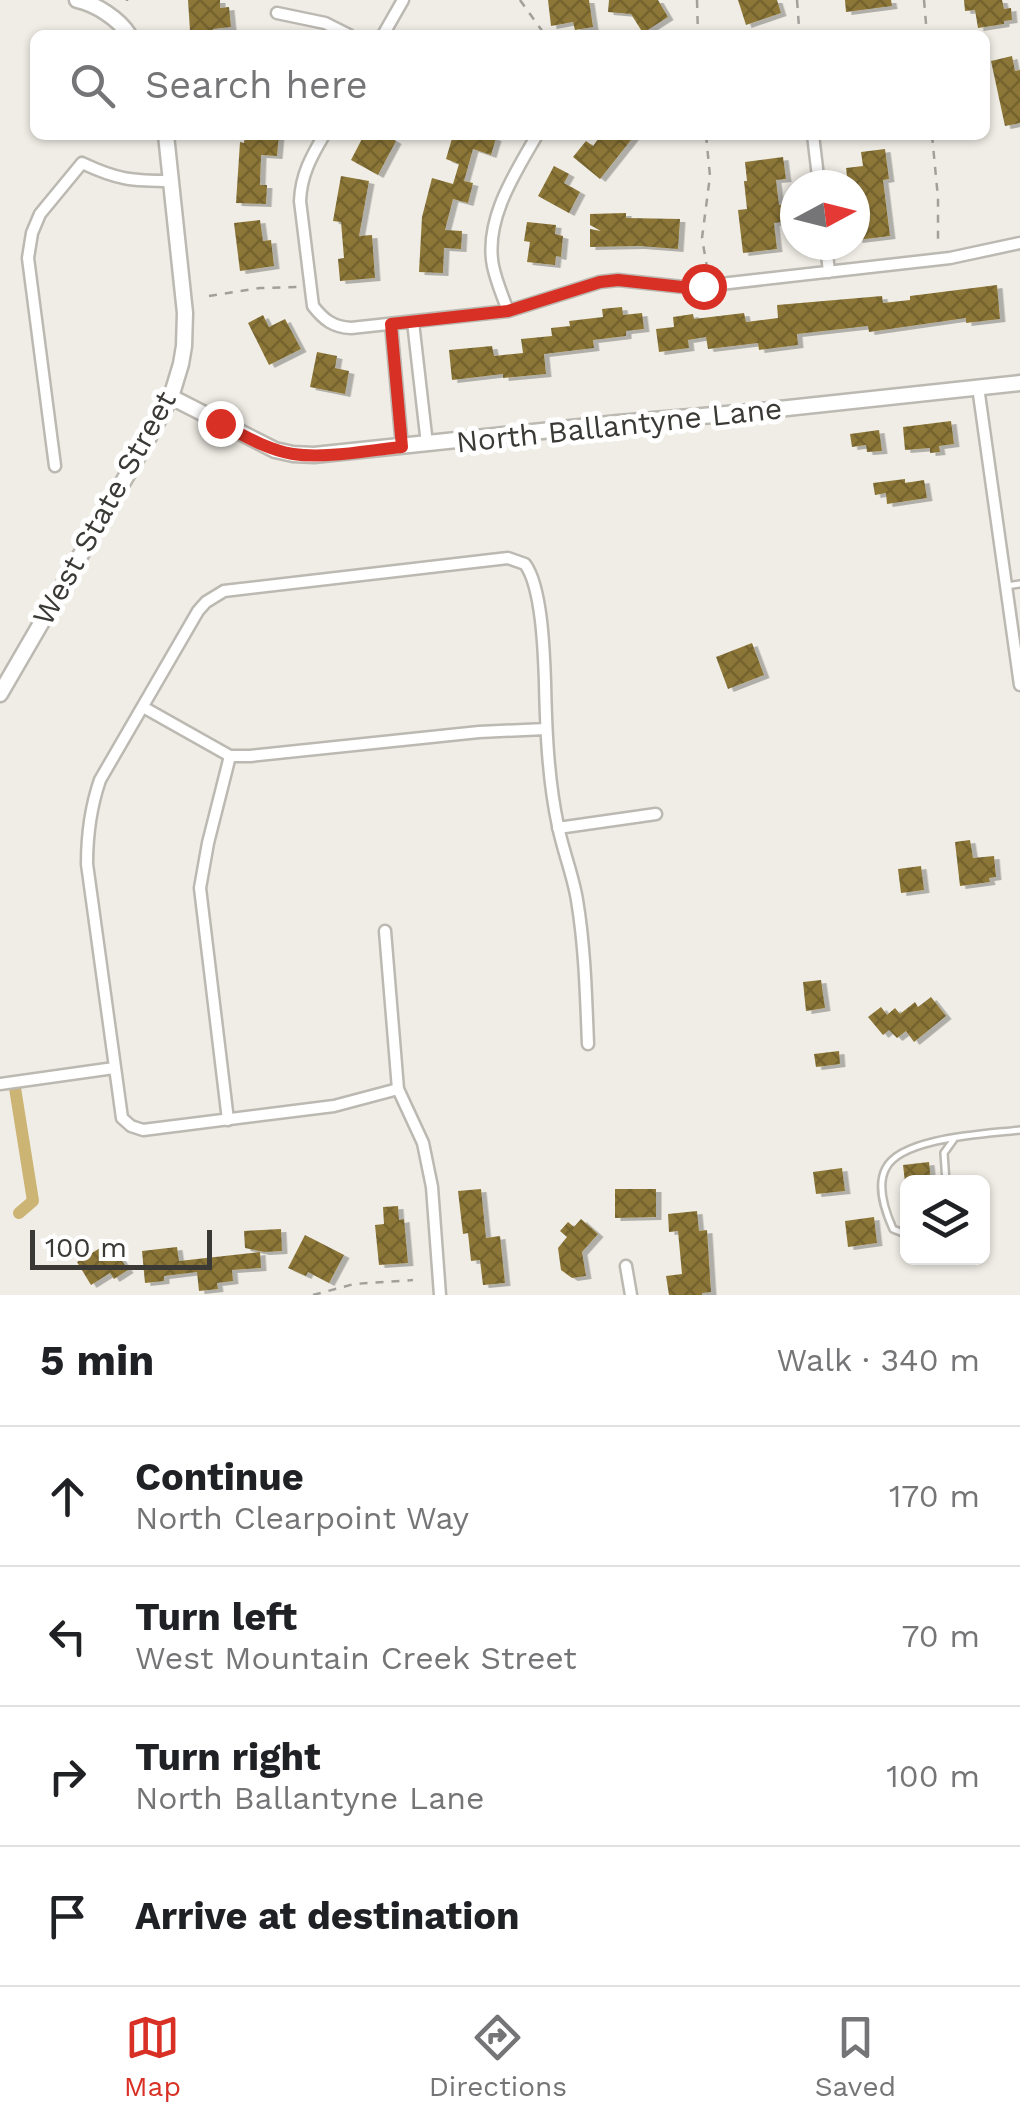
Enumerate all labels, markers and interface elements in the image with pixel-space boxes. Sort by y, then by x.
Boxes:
search box [30,30,990,140]
icon: search [65,58,120,113]
text: Search here [145,63,368,107]
north arrow [780,170,870,260]
route start [681,264,727,310]
street label: West State Street [25,384,183,631]
street label: North Ballantyne Lane [454,390,784,460]
route end [198,401,244,447]
map controls [900,1175,990,1265]
button: layers [900,1175,990,1265]
scale bar [30,1225,212,1270]
text: 100 m [45,1231,127,1264]
text: 5 min [40,1336,154,1385]
text: Walk · 340 m [777,1341,980,1379]
text: Continue [135,1455,304,1499]
icon: ahead [40,1469,95,1524]
text: 170 m [889,1477,980,1515]
text: North Clearpoint Way [135,1499,469,1537]
text: Turn left [135,1595,297,1639]
icon: left [40,1609,95,1664]
text: 70 m [901,1617,980,1655]
text: West Mountain Creek Street [135,1639,577,1677]
text: Turn right [135,1735,321,1779]
icon: right [40,1749,95,1804]
text: 100 m [886,1757,980,1795]
text: North Ballantyne Lane [135,1779,485,1817]
icon: arrive [40,1889,95,1944]
text: Arrive at destination [135,1894,520,1938]
tab: Map [124,2010,181,2103]
tab: Directions [429,2010,567,2103]
tab: Saved [815,2010,896,2103]

